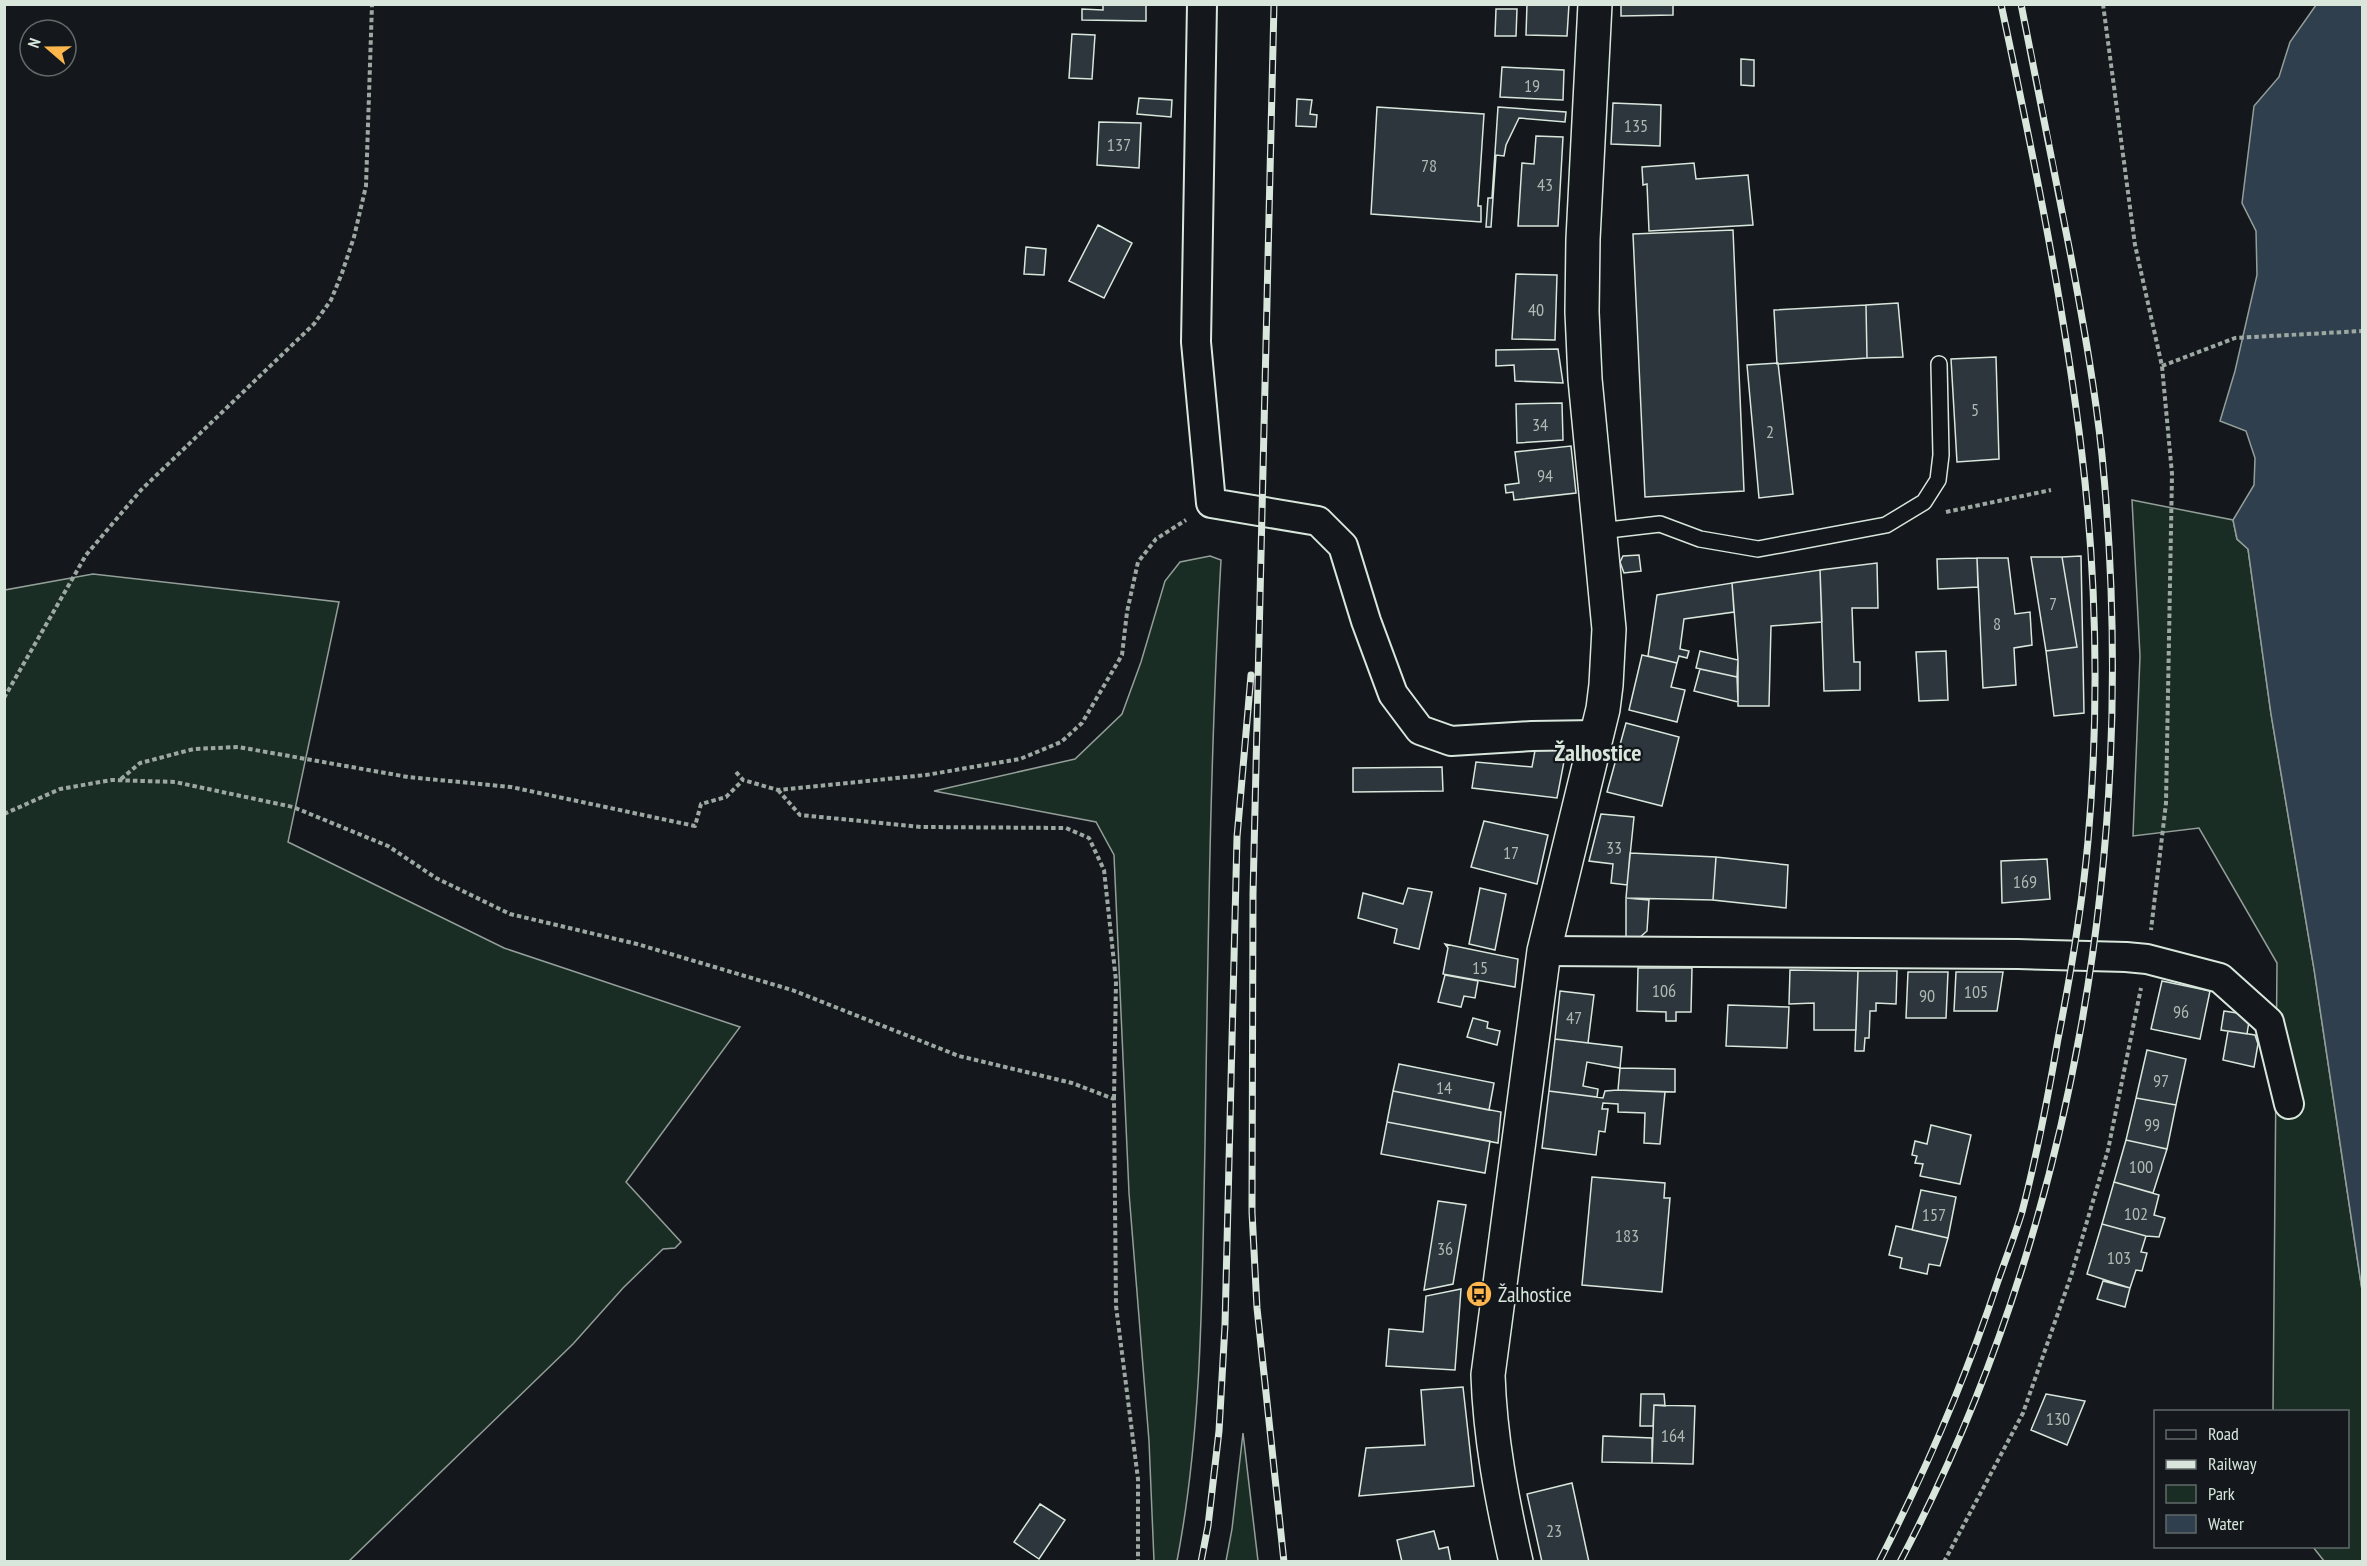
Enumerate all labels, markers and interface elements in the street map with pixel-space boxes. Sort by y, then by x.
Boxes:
north arrow [18,18,78,78]
text: N [23,35,45,50]
house number: 19 [1524,74,1540,97]
house number: 135 [1624,114,1648,137]
house number: 137 [1107,133,1131,156]
house number: 78 [1421,154,1437,177]
house number: 43 [1537,173,1553,196]
house number: 40 [1528,298,1544,321]
house number: 5 [1971,398,1979,421]
house number: 34 [1532,413,1548,436]
house number: 2 [1766,420,1774,443]
house number: 94 [1537,464,1553,487]
house number: 7 [2049,592,2057,615]
house number: 8 [1993,612,2001,635]
district label: Žalhostice [1555,737,1641,768]
house number: 33 [1606,836,1622,859]
house number: 17 [1503,841,1519,864]
house number: 169 [2013,870,2037,893]
house number: 15 [1472,956,1488,979]
house number: 106 [1652,979,1676,1002]
house number: 105 [1964,980,1988,1003]
house number: 90 [1919,984,1935,1007]
house number: 96 [2173,1000,2189,1023]
house number: 47 [1566,1006,1582,1029]
house number: 97 [2153,1069,2169,1092]
house number: 14 [1436,1076,1452,1099]
house number: 99 [2144,1113,2160,1136]
house number: 100 [2129,1155,2153,1178]
house number: 102 [2124,1202,2148,1225]
house number: 157 [1922,1203,1946,1226]
house number: 183 [1615,1224,1639,1247]
house number: 36 [1437,1237,1453,1260]
house number: 103 [2107,1246,2131,1269]
bus stop icon: Žalhostice [1464,1279,1494,1309]
place label: Žalhostice [1498,1281,1572,1308]
house number: 130 [2046,1407,2070,1430]
legend [2154,1410,2349,1548]
text: Road [2208,1422,2239,1445]
house number: 164 [1661,1424,1685,1447]
text: Railway [2208,1452,2257,1475]
text: Park [2208,1482,2235,1505]
text: Water [2208,1512,2244,1535]
house number: 23 [1546,1519,1562,1542]

